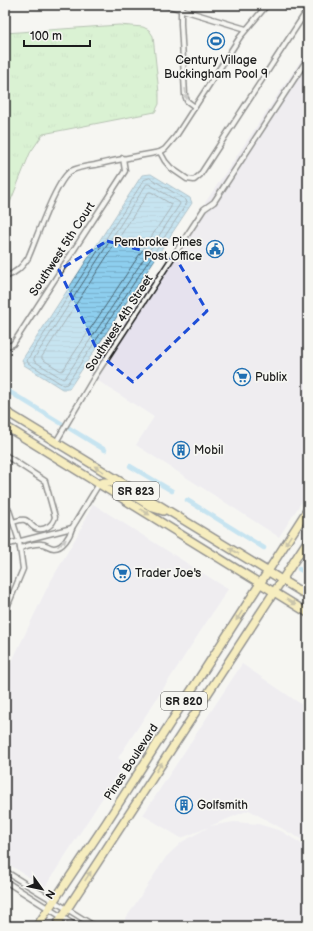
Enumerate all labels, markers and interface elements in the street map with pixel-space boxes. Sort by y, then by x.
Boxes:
scale bar [24,22,90,48]
text: 100 m [30,29,62,44]
sports icon: Century Village Buckingham Pool 9 [206,31,226,51]
place label: Century Village Buckingham Pool 9 [164,53,268,82]
one-way arrow [183,88,189,100]
street label: Southwest 5th Court [26,199,99,299]
place label: Pembroke Pines Post Office [114,235,202,264]
public building icon: Pembroke Pines Post Office [205,239,225,259]
street label: Southwest 4th Street [83,272,156,374]
supermarket icon: Publix [232,367,252,387]
place label: Publix [255,370,287,385]
building icon: Mobil [171,440,191,460]
place label: Mobil [194,443,223,458]
one-way arrow [93,465,105,472]
road number: SR 823 [113,482,159,500]
one-way arrow [139,508,150,516]
one-way arrow [284,534,291,546]
one-way arrow [57,538,68,547]
one-way arrow [228,548,240,555]
supermarket icon: Trader Joe's [112,563,132,583]
place label: Trader Joe's [135,566,201,581]
one-way arrow [285,599,297,606]
one-way arrow [235,610,242,622]
road number: SR 820 [161,692,207,710]
street label: Pines Boulevard [101,721,162,803]
one-way arrow [156,761,163,773]
building icon: Golfsmith [174,795,194,815]
place label: Golfsmith [197,798,248,813]
north arrow [22,869,62,909]
one-way arrow [85,870,92,882]
text: N [42,887,58,901]

